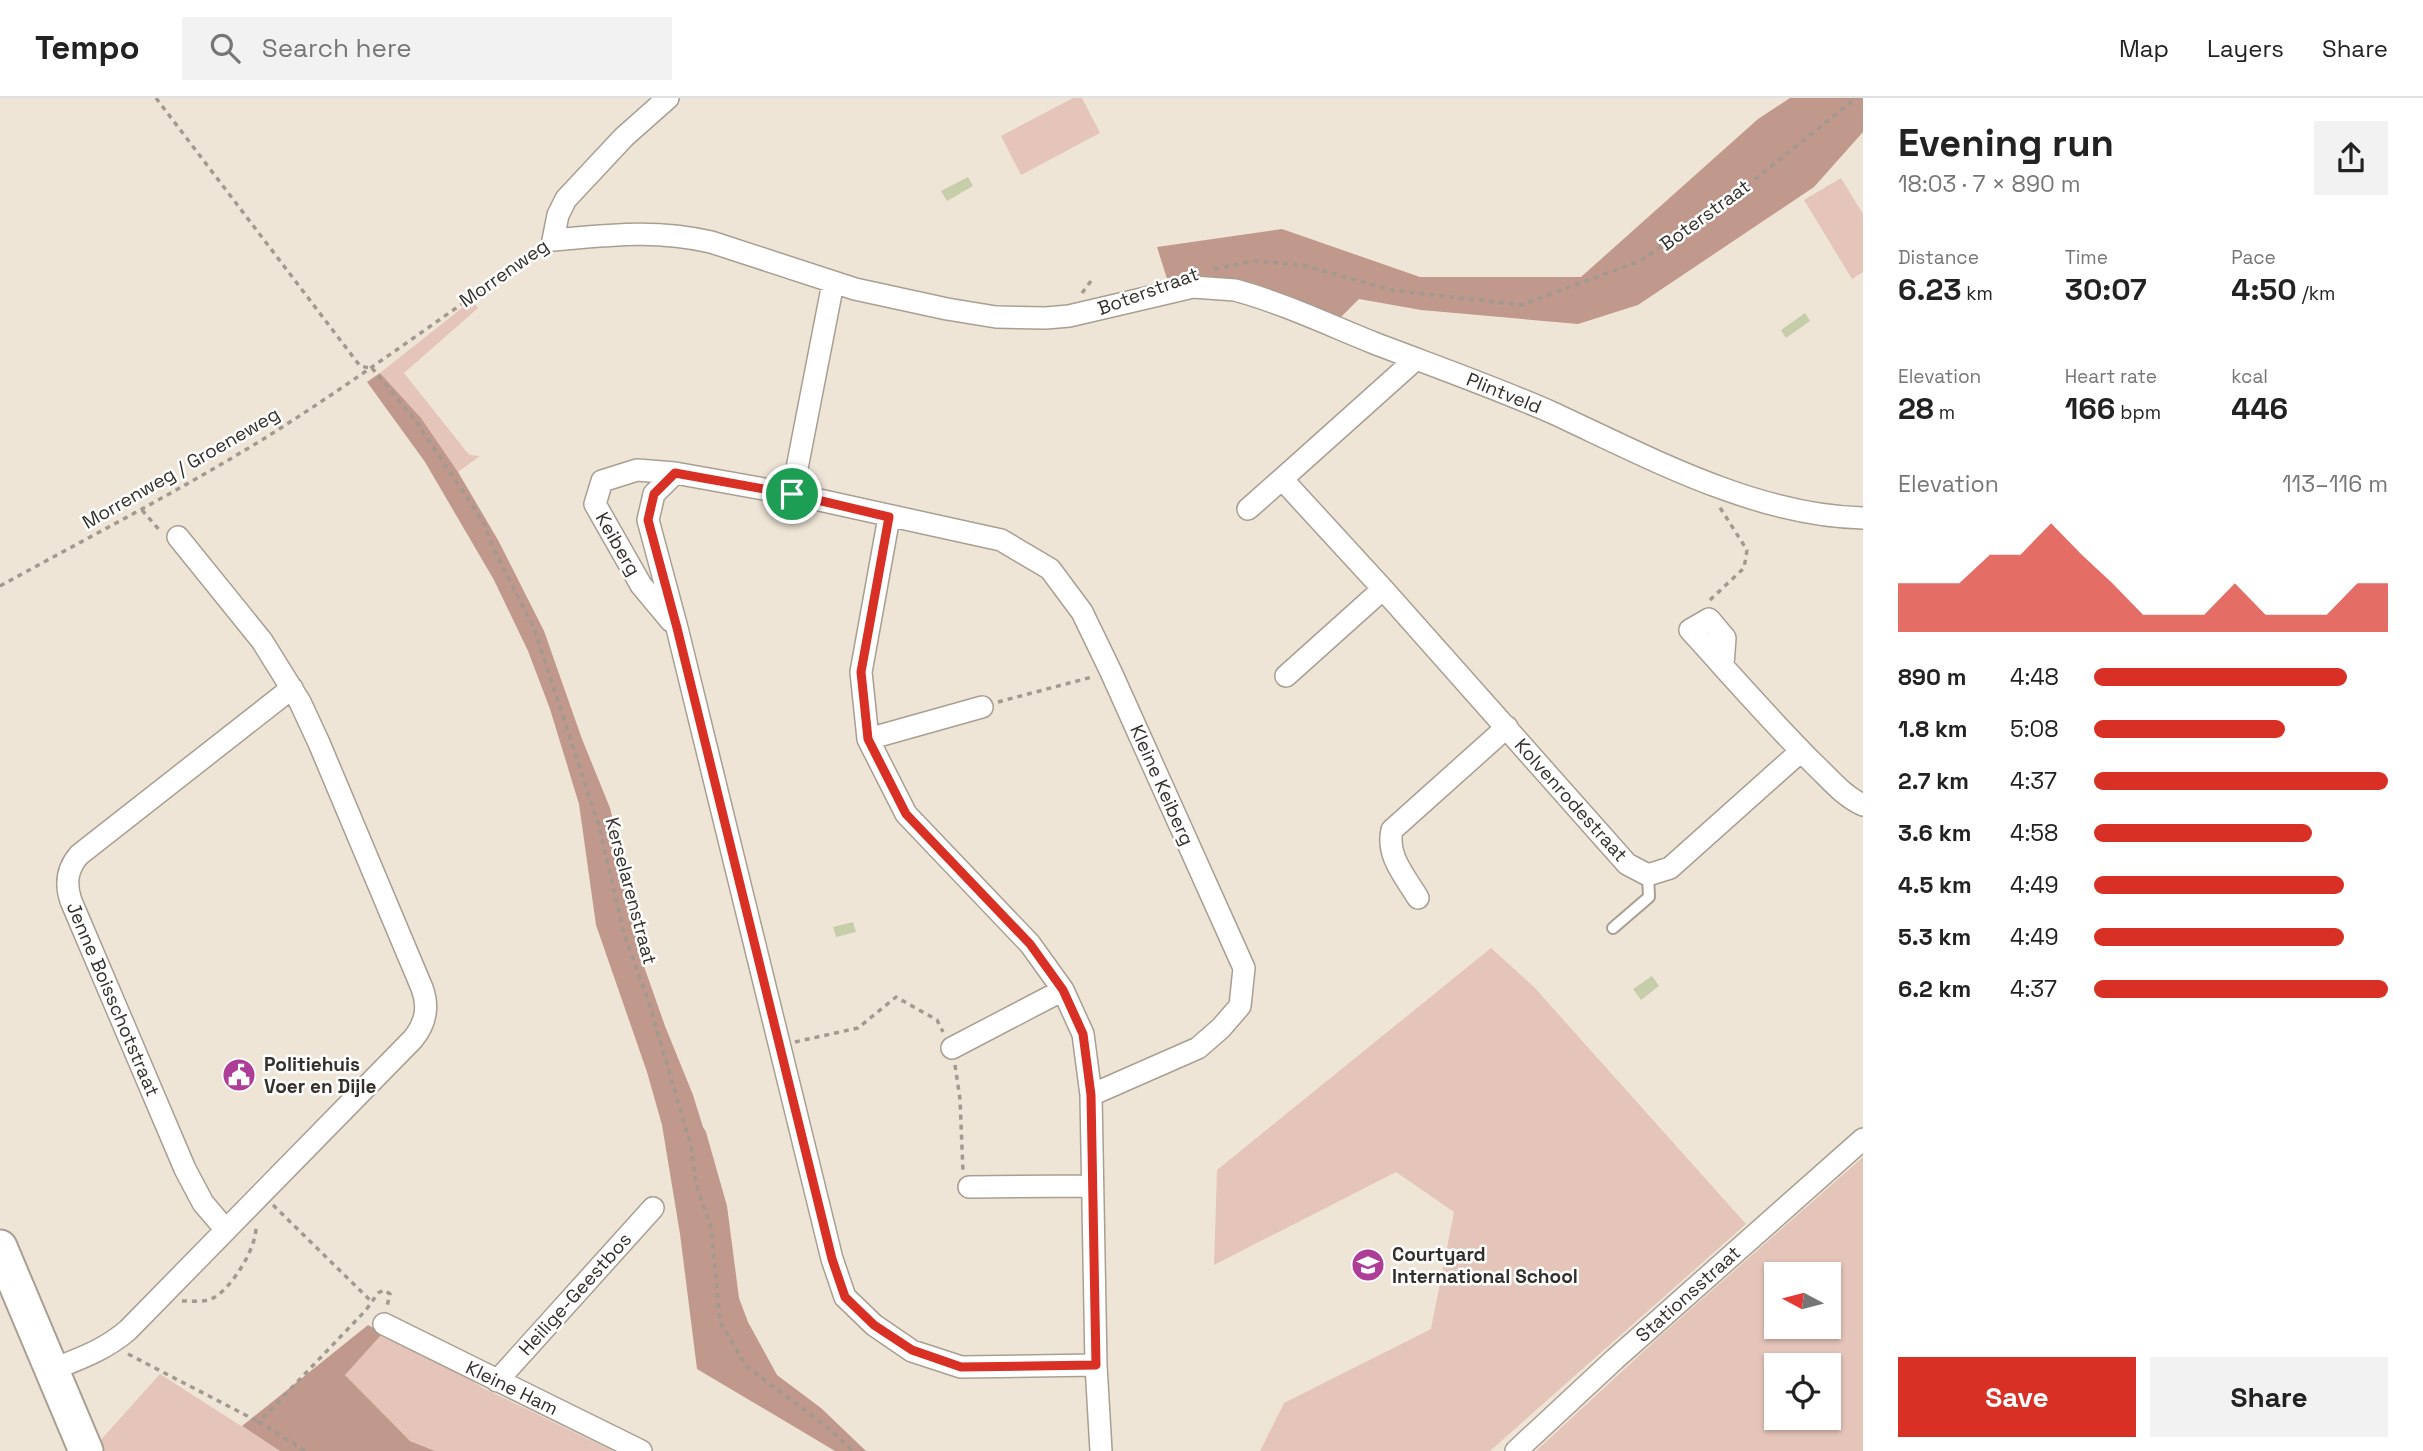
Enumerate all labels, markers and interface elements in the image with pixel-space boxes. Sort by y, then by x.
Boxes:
search box [182,17,672,80]
text: Tempo [35,27,140,69]
icon: search [206,29,244,67]
text: Search here [262,31,412,65]
text: Map [2119,33,2169,64]
text: Layers [2207,33,2284,64]
text: Share [2322,33,2388,64]
text: Evening run [1898,119,2114,167]
button: share [2314,121,2388,195]
text: 18:03 · 7 × 890 m [1898,169,2080,199]
street label: Boterstraat [1655,174,1755,256]
street label: Morrenweg [454,233,554,313]
text: Distance [1898,245,1979,270]
text: Time [2065,245,2108,270]
text: Pace [2231,245,2276,270]
street label: Boterstraat [1094,261,1202,321]
text: 6.23 [1898,270,1961,309]
text: 30:07 [2065,270,2147,309]
text: 4:50 [2231,270,2297,309]
text: km [1961,281,1993,306]
text: /km [2297,281,2335,306]
text: Elevation [1898,364,1981,389]
text: Heart rate [2065,364,2157,389]
text: kcal [2231,364,2268,389]
street label: Plintveld [1463,367,1545,419]
text: 28 [1898,389,1934,428]
text: 166 [2065,389,2115,428]
text: 446 [2231,389,2288,428]
text: m [1934,400,1955,425]
text: bpm [2115,400,2161,425]
street label: Morrenweg / Groeneweg [78,401,284,535]
pin [762,464,822,524]
text: Elevation [1898,469,1999,499]
text: 113–116 m [2282,469,2388,499]
icon: arrive [773,475,811,513]
street label: Keiberg [590,508,646,580]
text: 890 m [1898,662,1966,692]
text: 4:48 [2010,662,2059,692]
text: 1.8 km [1898,714,1968,744]
text: 5:08 [2010,714,2059,744]
street label: Kleine Keiberg [1124,721,1200,849]
street label: Kolvenrodestraat [1509,733,1633,867]
text: 2.7 km [1898,766,1969,796]
text: 4:37 [2010,766,2057,796]
street label: Kerselarenstraat [599,815,663,967]
text: 3.6 km [1898,818,1971,848]
text: 4:58 [2010,818,2058,848]
text: 4.5 km [1898,870,1972,900]
text: 4:49 [2010,870,2059,900]
street label: Jenne Boisschotstraat [61,898,165,1100]
text: 5.3 km [1898,922,1971,952]
text: 4:49 [2010,922,2059,952]
text: 6.2 km [1898,974,1971,1004]
text: 4:37 [2010,974,2057,1004]
place label: Politiehuis Voer en Dijle [264,1052,376,1099]
public building icon: Politiehuis Voer en Dijle [220,1056,258,1094]
street label: Heilige-Geestbos [513,1227,637,1361]
street label: Stationsstraat [1630,1240,1746,1348]
place label: Courtyard International School [1392,1242,1578,1289]
school or university icon: Courtyard International School [1349,1246,1387,1284]
north arrow [1764,1262,1841,1339]
map controls [1764,1262,1841,1430]
button: locate [1764,1353,1841,1430]
street label: Kleine Ham [462,1355,562,1421]
button: Save [1898,1357,2136,1437]
button: Share [2150,1357,2388,1437]

